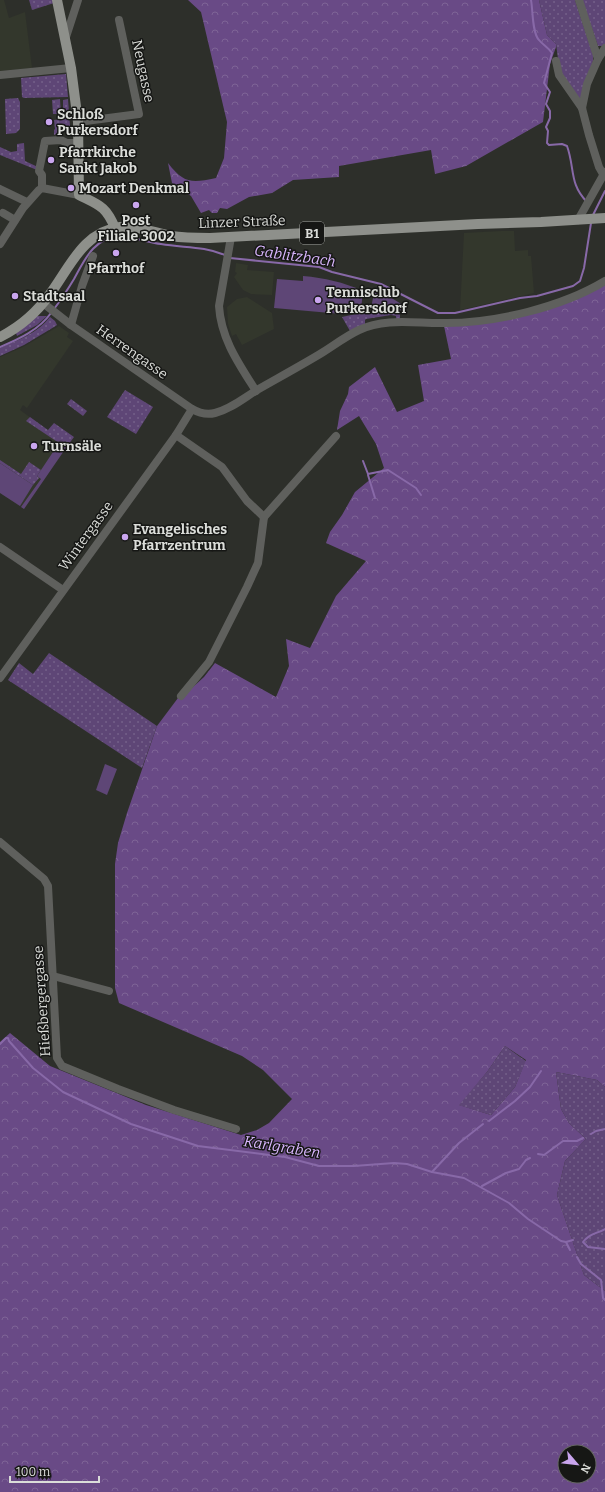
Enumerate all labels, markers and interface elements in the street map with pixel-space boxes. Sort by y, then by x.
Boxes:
street label: Neugasse [128,38,158,104]
place label: Schloß Purkersdorf [57,106,139,139]
marker: Schloß Purkersdorf [44,117,54,127]
place label: Pfarrkirche Sankt Jakob [59,144,137,177]
marker: Pfarrkirche Sankt Jakob [46,155,56,165]
place label: Mozart Denkmal [79,180,190,197]
marker: Mozart Denkmal [66,183,76,193]
marker: Post Filiale 3002 [131,200,141,210]
place label: Post Filiale 3002 [98,212,175,245]
street label: Linzer Straße [198,212,286,232]
road number: B1 [300,222,324,244]
water label: Gablitzbach [253,241,337,271]
marker: Pfarrhof [111,248,121,258]
place label: Pfarrhof [88,260,145,277]
place label: Tennisclub Purkersdorf [326,284,408,317]
place label: Stadtsaal [23,288,86,305]
marker: Stadtsaal [10,291,20,301]
marker: Tennisclub Purkersdorf [313,295,323,305]
street label: Herrengasse [93,321,171,383]
place label: Turnsäle [42,438,102,455]
marker: Turnsäle [29,441,39,451]
street label: Wintergasse [55,498,117,574]
place label: Evangelisches Pfarrzentrum [133,521,227,554]
marker: Evangelisches Pfarrzentrum [120,532,130,542]
street label: Hießbergergasse [30,945,54,1057]
water label: Karlgraben [242,1132,322,1162]
north arrow [557,1444,597,1484]
scale bar [10,1458,99,1484]
text: N [577,1462,593,1476]
text: 100 m [16,1465,51,1479]

